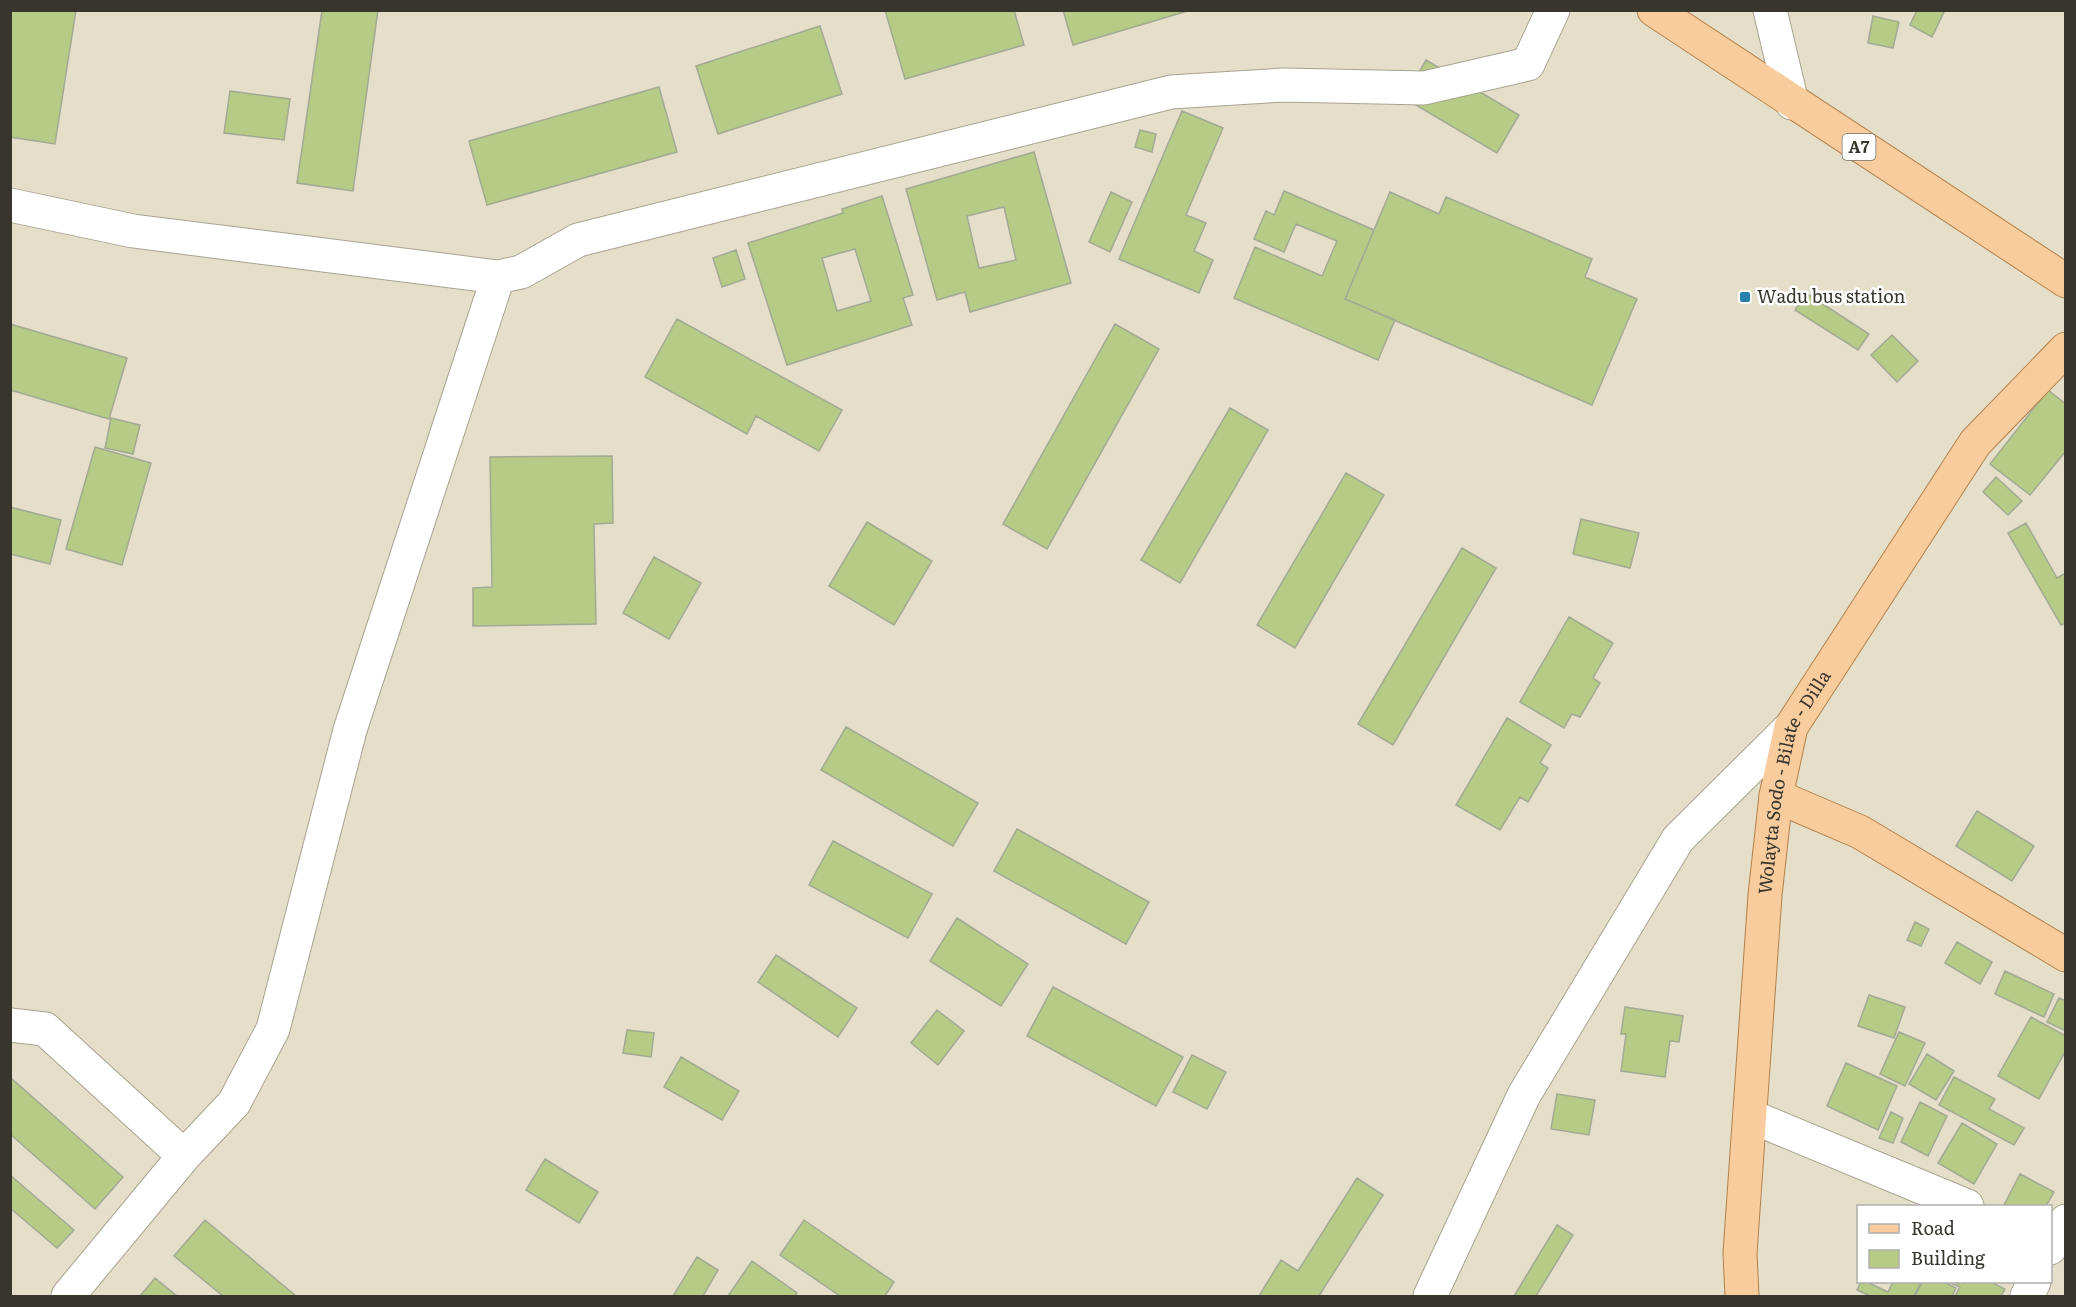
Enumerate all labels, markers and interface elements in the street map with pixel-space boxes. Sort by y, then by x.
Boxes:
road number: A7 [1842,134,1876,160]
place label: Wadu bus station [1757,282,1906,309]
marker: Wadu bus station [1738,290,1752,304]
street label: Wolayta Sodo - Bilate - Dilla [1750,664,1837,896]
legend [1857,1205,2052,1283]
text: Road [1911,1214,1955,1241]
text: Building [1911,1244,1986,1271]

